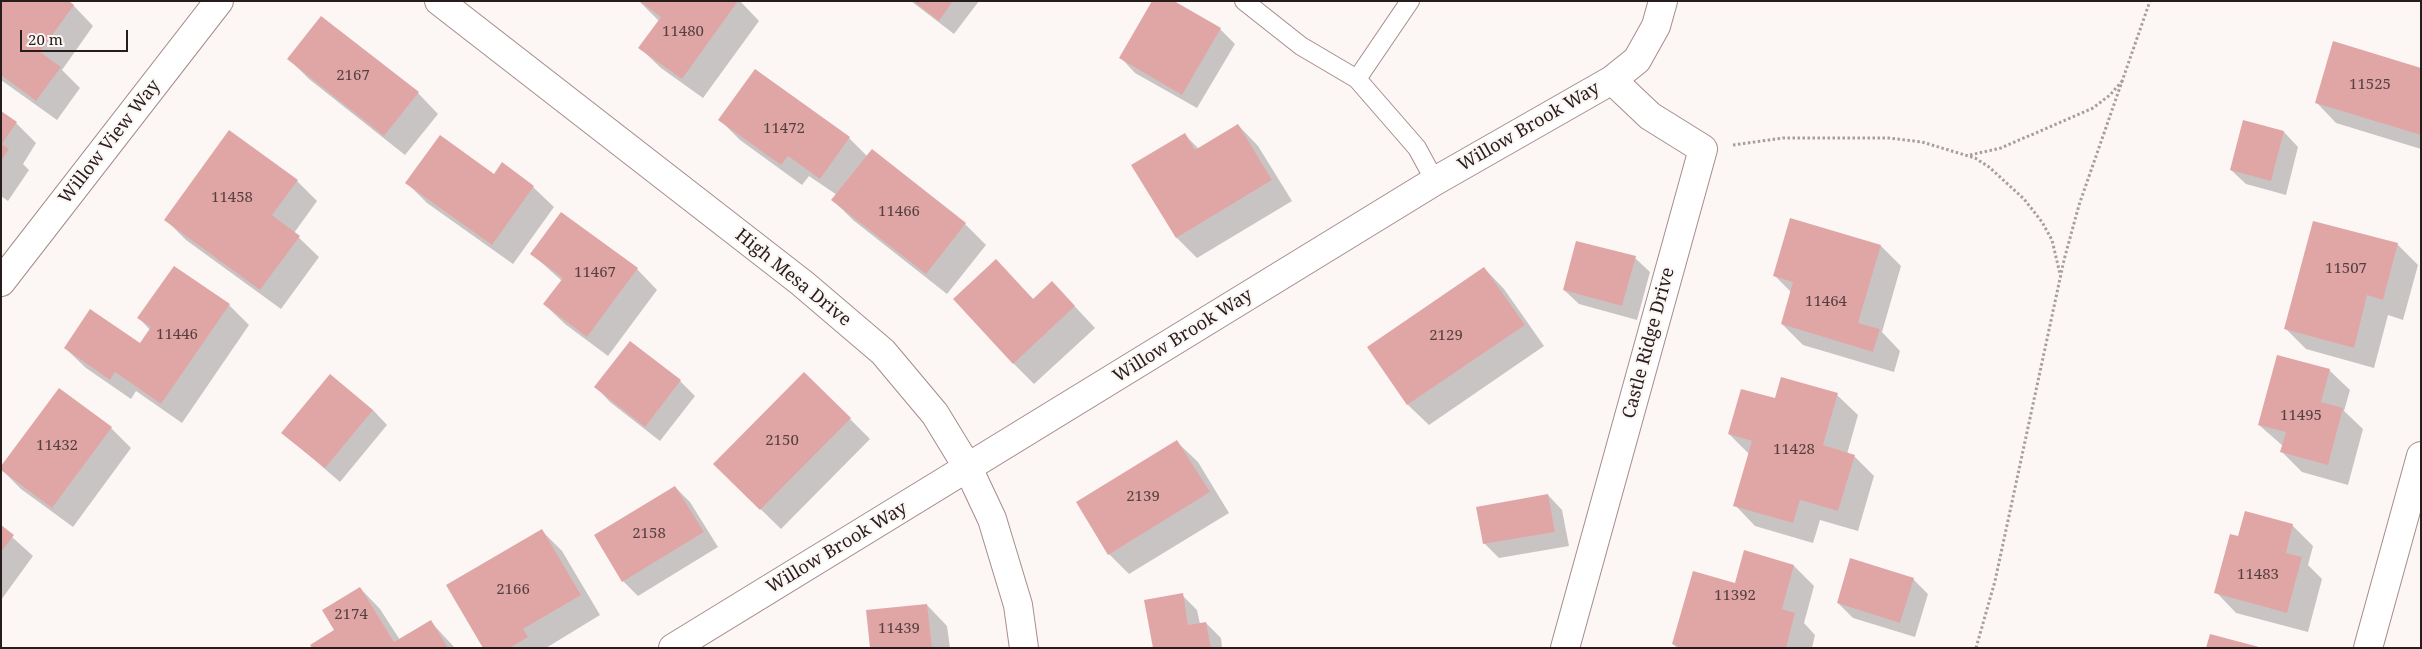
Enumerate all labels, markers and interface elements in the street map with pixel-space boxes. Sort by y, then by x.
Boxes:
scale bar [22,20,130,52]
house number: 11480 [662,23,704,41]
text: 20 m [28,29,63,49]
house number: 2167 [336,67,370,85]
street label: Willow View Way [55,76,165,208]
house number: 11525 [2349,76,2391,94]
street label: Willow Brook Way [1454,78,1604,176]
house number: 11472 [763,120,805,138]
house number: 11458 [211,189,253,207]
house number: 11466 [878,203,920,221]
street label: High Mesa Drive [731,225,855,331]
house number: 11507 [2325,260,2367,278]
house number: 11467 [574,264,616,282]
street label: Castle Ridge Drive [1618,265,1680,421]
street label: Willow Brook Way [1109,284,1257,388]
house number: 11464 [1805,293,1847,311]
house number: 11446 [156,326,198,344]
house number: 2129 [1429,327,1463,345]
house number: 11495 [2280,407,2322,425]
house number: 2150 [765,432,799,450]
house number: 11432 [36,437,78,455]
house number: 11428 [1773,441,1815,459]
house number: 2139 [1126,488,1160,506]
street label: Willow Brook Way [763,498,911,598]
house number: 2158 [632,525,666,543]
house number: 11483 [2237,566,2279,584]
house number: 2166 [496,581,530,599]
house number: 11392 [1714,587,1756,605]
house number: 2174 [334,606,368,624]
house number: 11439 [878,620,920,638]

